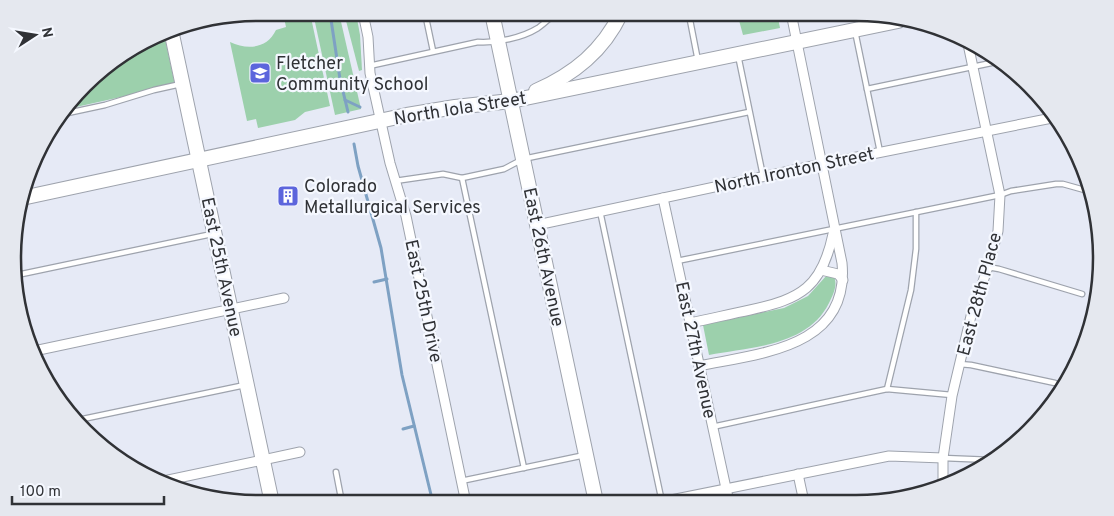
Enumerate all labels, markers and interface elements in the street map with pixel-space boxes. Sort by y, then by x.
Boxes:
north arrow [10,10,60,60]
text: N [37,26,56,39]
place label: Fletcher Community School [276,53,429,97]
school or university icon: Fletcher Community School [248,61,272,85]
street label: North Iola Street [392,88,528,131]
street label: North Ironton Street [712,143,876,200]
place label: Colorado Metallurgical Services [304,176,481,220]
building icon: Colorado Metallurgical Services [276,184,300,208]
street label: East 26th Avenue [517,186,568,329]
street label: East 25th Avenue [195,196,247,339]
street label: East 28th Place [953,230,1008,358]
street label: East 25th Drive [398,238,447,365]
street label: East 27th Avenue [669,280,720,421]
scale bar [12,474,165,506]
text: 100 m [20,483,61,502]

